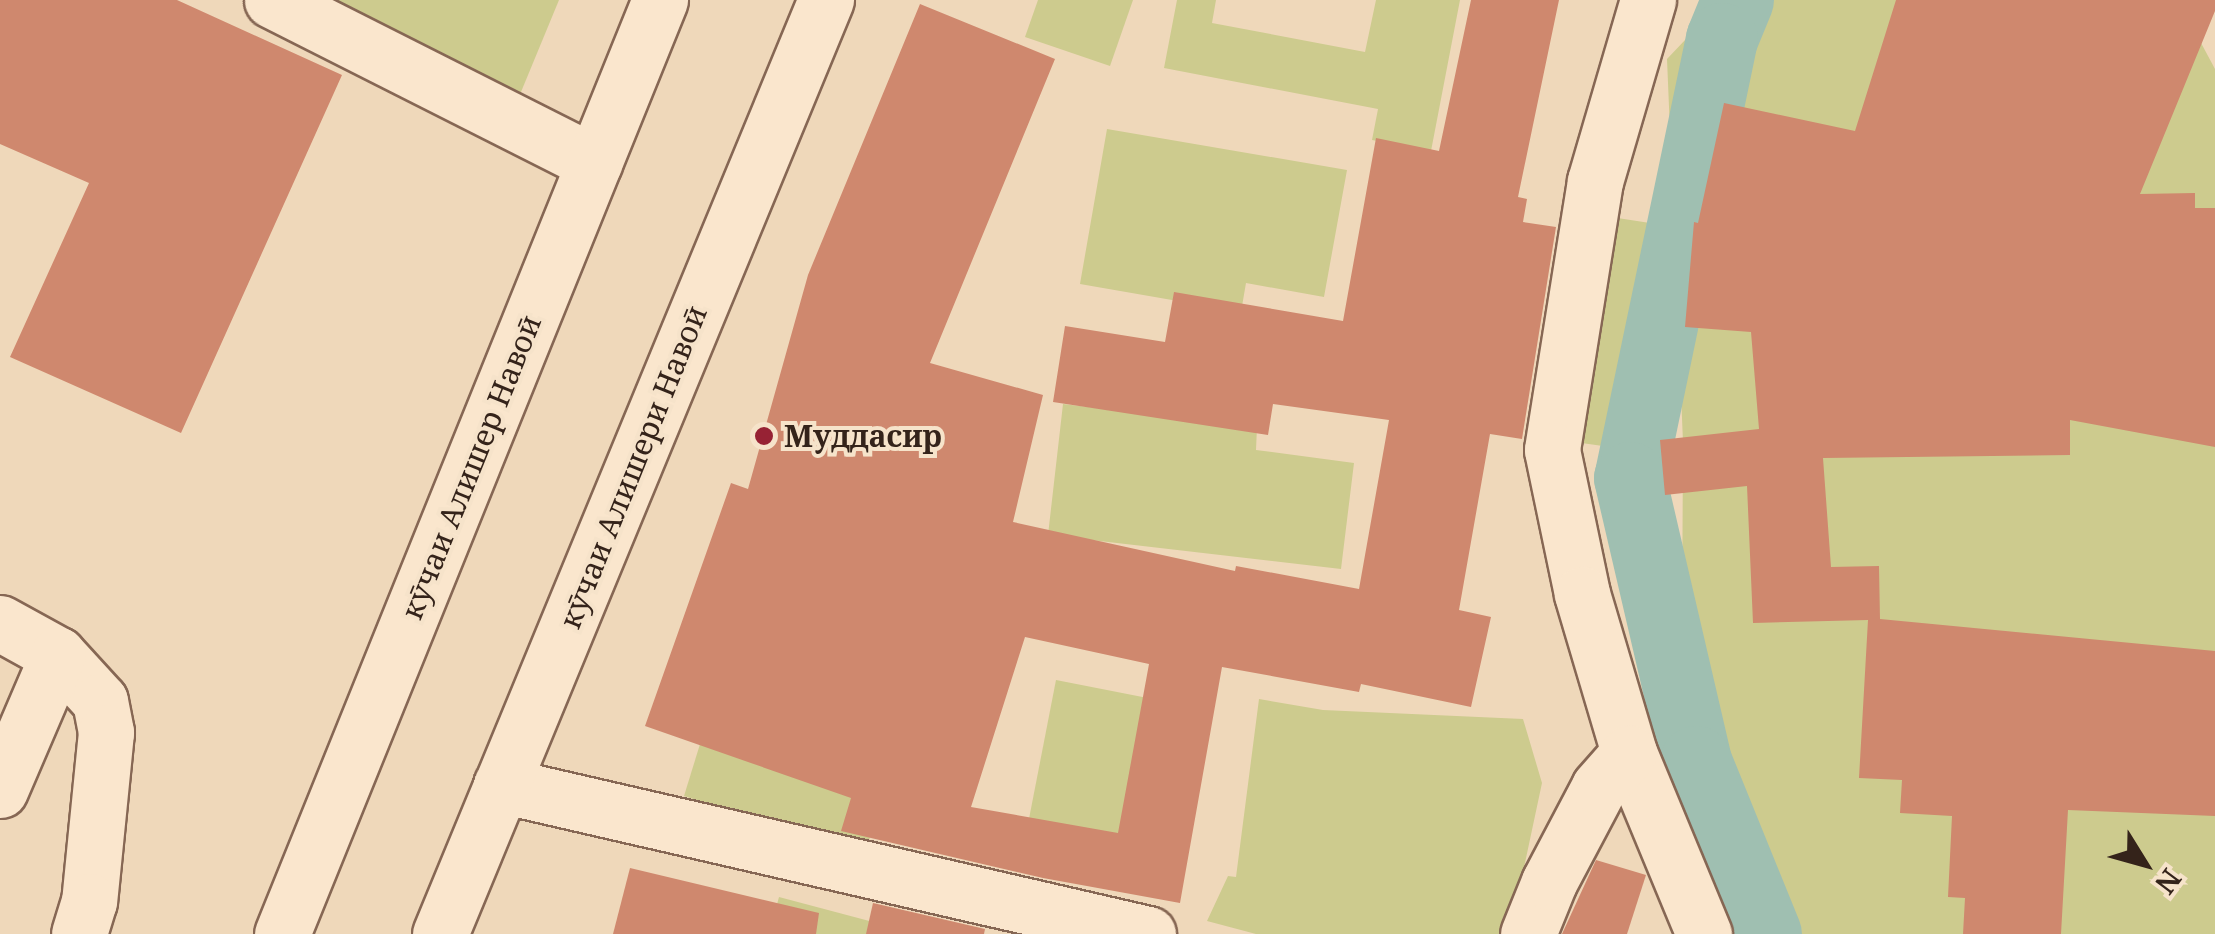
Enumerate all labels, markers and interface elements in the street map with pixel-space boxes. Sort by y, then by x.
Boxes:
street label: кӯчаи Алишери Навоӣ [552,300,714,634]
street label: кӯчаи Алишер Навоӣ [393,310,549,624]
place label: Муддасир [784,418,942,454]
marker: Муддасир [753,425,775,447]
north arrow [2095,814,2195,914]
text: N [2147,862,2191,902]

